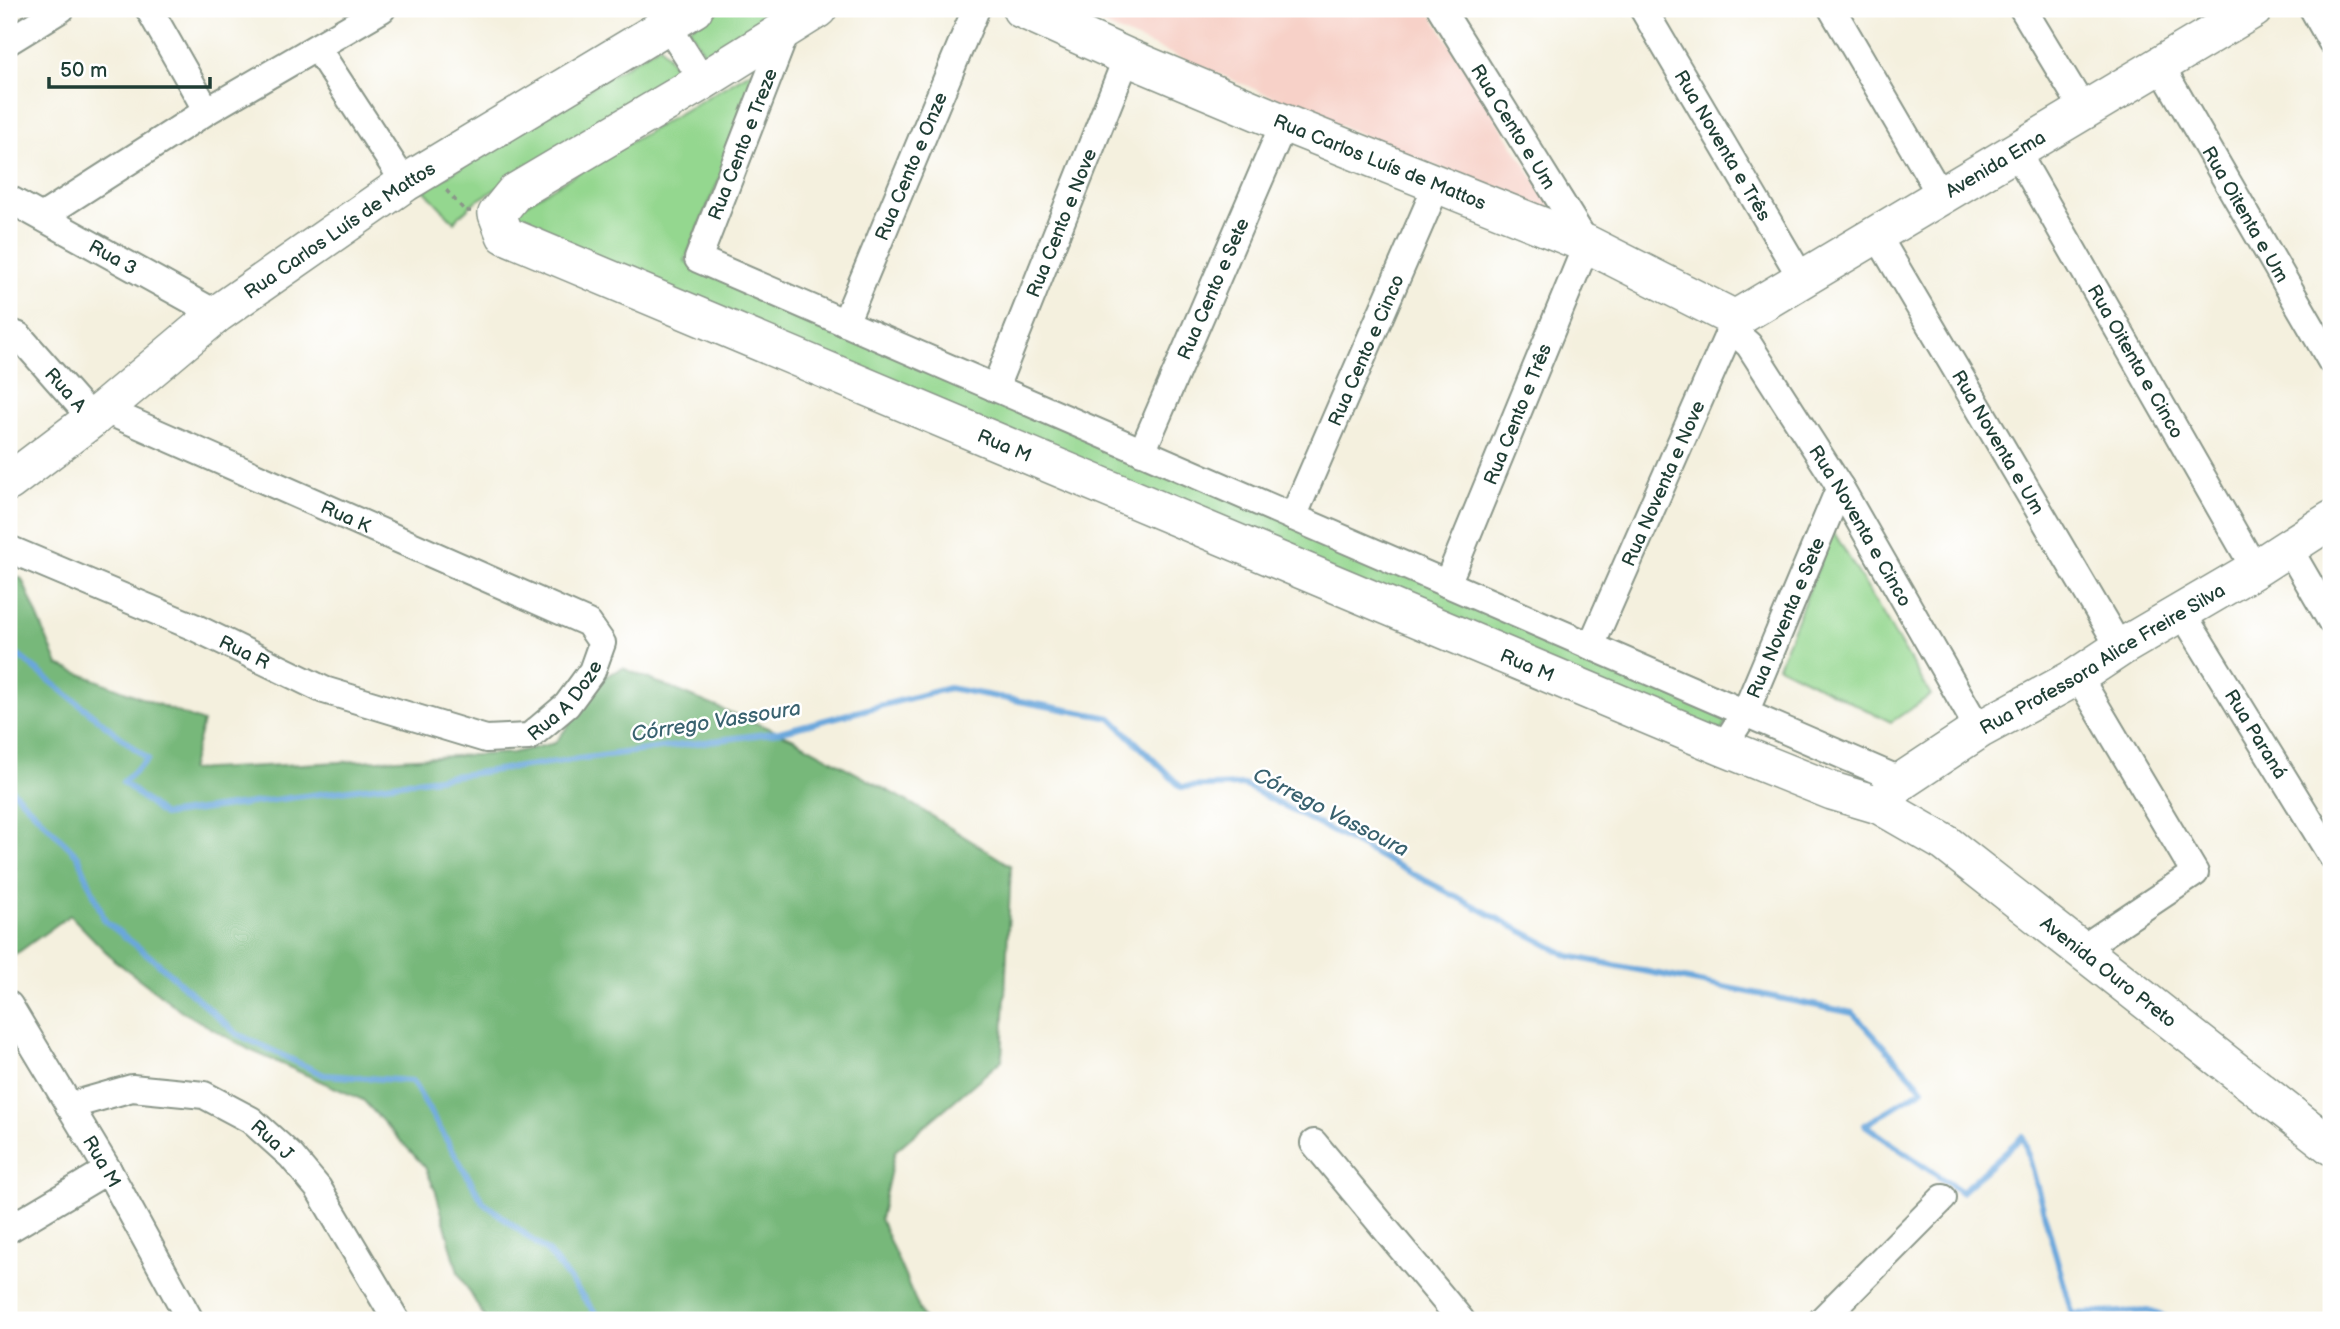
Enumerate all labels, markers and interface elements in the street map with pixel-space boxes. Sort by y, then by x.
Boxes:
scale bar [49,46,210,90]
text: 50 m [60,58,107,83]
street label: Rua Cento e Um [1465,60,1560,194]
street label: Rua Cento e Treze [704,65,783,224]
street label: Rua Noventa e Três [1669,66,1775,225]
street label: Rua Cento e Onze [871,89,953,244]
street label: Rua Carlos Luís de Mattos [1270,110,1489,215]
street label: Avenida Ema [1942,126,2050,204]
street label: Rua Oitenta e Um [2196,142,2293,287]
street label: Rua Cento e Nove [1022,145,1102,301]
street label: Rua Carlos Luís de Mattos [240,157,440,305]
street label: Rua Cento e Sete [1173,215,1255,364]
street label: Rua 3 [84,235,141,280]
street label: Rua Cento e Cinco [1324,271,1410,430]
street label: Rua Oitenta e Cinco [2082,281,2188,443]
street label: Rua Cento e Três [1480,341,1557,489]
street label: Rua A [39,363,91,418]
street label: Rua Noventa e Um [1946,366,2049,519]
street label: Rua Noventa e Nove [1618,397,1711,570]
street label: Rua M [974,425,1035,468]
street label: Rua Noventa e Cinco [1803,441,1916,611]
street label: Rua K [317,496,375,539]
street label: Rua Noventa e Sete [1742,534,1831,702]
street label: Rua Professora Alice Freire Silva [1976,579,2230,740]
street label: Rua R [215,631,273,675]
street label: Rua M [1496,645,1557,688]
street label: Rua A Doze [523,658,608,746]
street label: Rua Paraná [2219,686,2291,783]
water label: Córrego Vassoura [629,696,803,747]
water label: Córrego Vassoura [1249,762,1413,862]
street label: Avenida Ouro Preto [2035,912,2180,1033]
street label: Rua J [245,1115,298,1166]
street label: Rua M [77,1132,125,1192]

